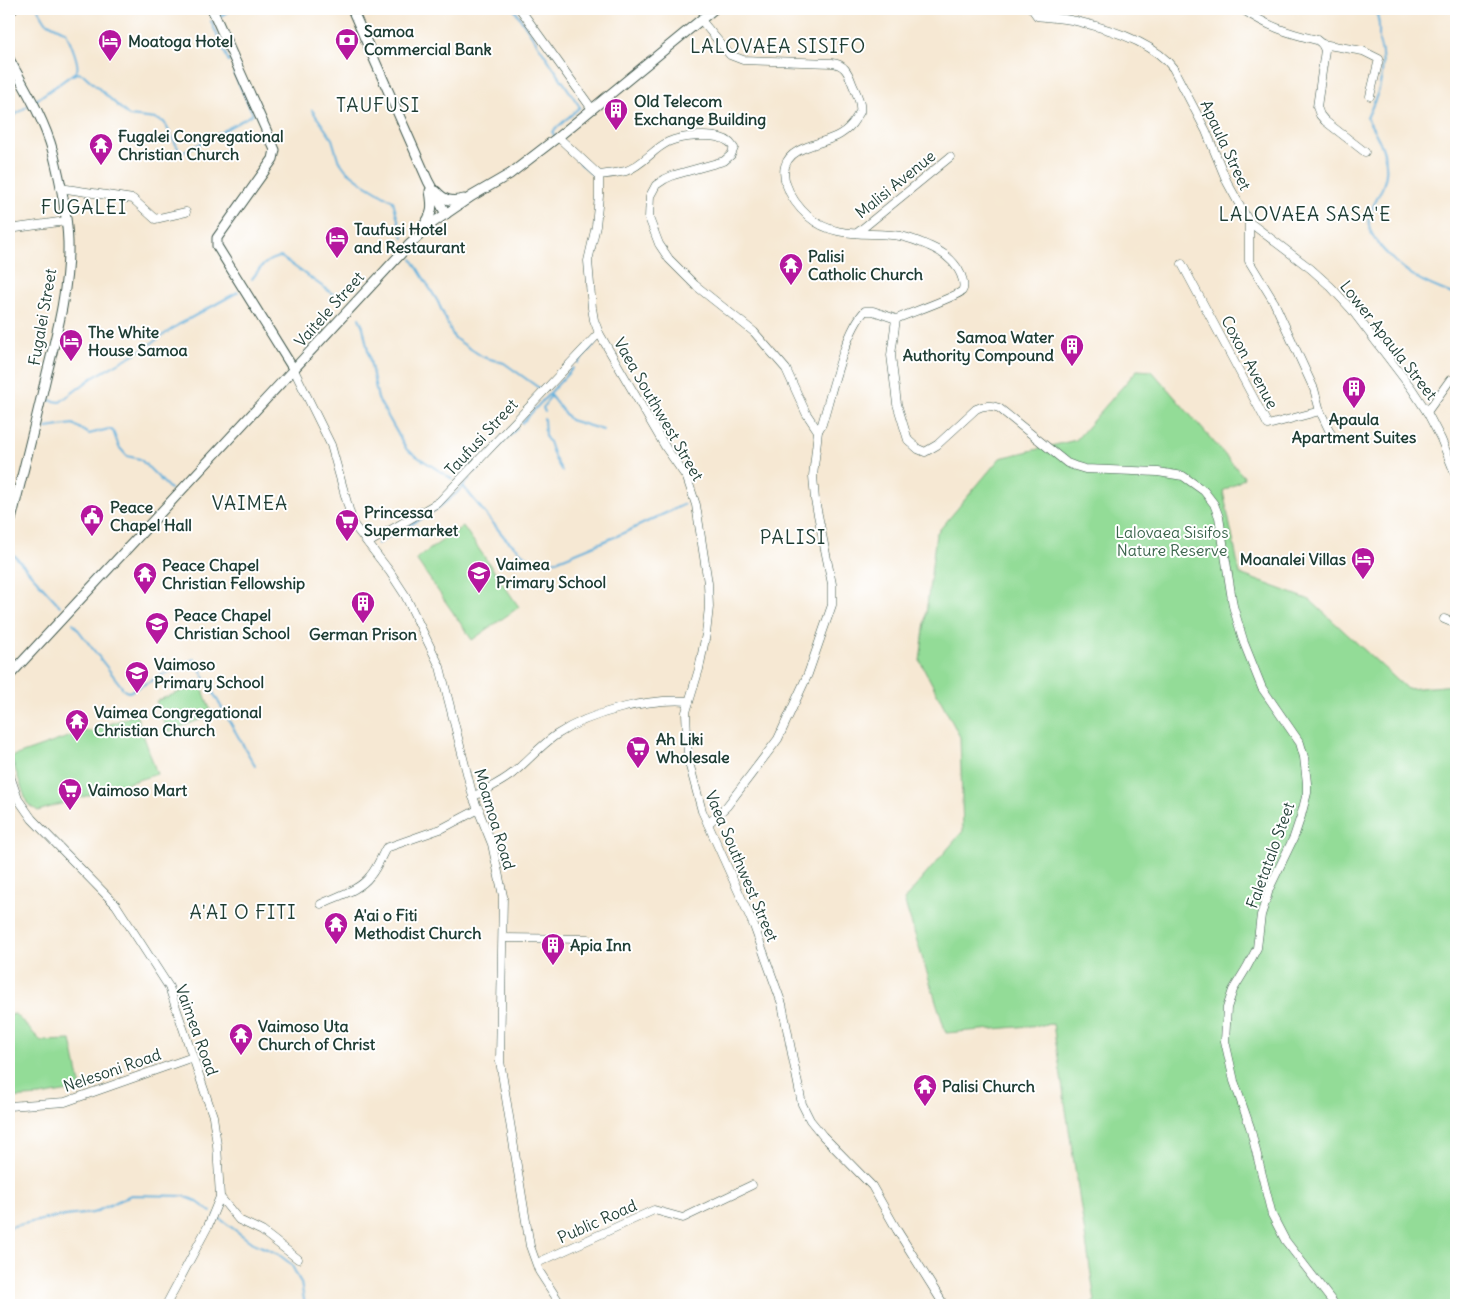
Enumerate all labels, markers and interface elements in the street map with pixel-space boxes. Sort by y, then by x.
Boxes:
place label: Samoa Commercial Bank [364,21,492,59]
bank icon: Samoa Commercial Bank [334,27,360,61]
hotel icon: Moatoga Hotel [97,28,123,62]
place label: Moatoga Hotel [128,31,233,52]
district label: LALOVAEA SISIFO [690,34,866,58]
place label: Old Telecom Exchange Building [634,91,766,130]
district label: TAUFUSI [336,93,420,117]
building icon: Old Telecom Exchange Building [603,97,629,131]
street label: Apaula Street [1196,97,1256,194]
place label: Fugalei Congregational Christian Church [118,126,284,164]
temple icon: Fugalei Congregational Christian Church [88,132,114,166]
street label: Malisi Avenue [851,146,939,222]
district label: FUGALEI [41,195,127,219]
district label: LALOVAEA SASA'E [1219,202,1391,226]
place label: Taufusi Hotel and Restaurant [354,219,466,257]
hotel icon: Taufusi Hotel and Restaurant [324,225,350,259]
place label: Palisi Catholic Church [808,246,923,284]
temple icon: Palisi Catholic Church [778,252,804,286]
street label: Fugalei Street [24,266,60,367]
street label: Vaitele Street [290,267,368,351]
street label: Lower Apaula Street [1336,276,1442,404]
street label: Coxon Avenue [1217,312,1283,412]
place label: The White House Samoa [88,322,188,360]
place label: Samoa Water Authority Compound [903,327,1055,366]
hotel icon: The White House Samoa [58,328,84,362]
building icon: Samoa Water Authority Compound [1059,333,1085,367]
street label: Vaea Southwest Street [610,334,708,485]
building icon: Apaula Apartment Suites [1341,375,1367,409]
street label: Taufusi Street [440,394,522,480]
place label: Apaula Apartment Suites [1292,409,1416,448]
district label: VAIMEA [212,491,288,515]
place label: Peace Chapel Hall [110,497,192,536]
place label: Princessa Supermarket [364,502,459,541]
public building icon: Peace Chapel Hall [79,503,105,537]
supermarket icon: Princessa Supermarket [334,508,360,542]
park label: Lalovaea Sisifos Nature Reserve [1115,522,1229,560]
district label: PALISI [760,525,826,549]
hotel icon: Moanalei Villas [1350,546,1376,580]
place label: Moanalei Villas [1240,549,1346,569]
place label: Vaimea Primary School [496,554,606,593]
place label: Peace Chapel Christian Fellowship [162,555,305,594]
school or university icon: Vaimea Primary School [466,560,492,594]
temple icon: Peace Chapel Christian Fellowship [132,561,158,595]
building icon: German Prison [350,590,376,624]
place label: Peace Chapel Christian School [174,605,290,643]
school or university icon: Peace Chapel Christian School [144,611,170,645]
place label: German Prison [309,624,417,644]
place label: Vaimoso Primary School [154,654,264,693]
school or university icon: Vaimoso Primary School [124,660,150,694]
place label: Vaimea Congregational Christian Church [94,702,262,740]
temple icon: Vaimea Congregational Christian Church [64,708,90,742]
place label: Ah Liki Wholesale [656,729,730,767]
supermarket icon: Ah Liki Wholesale [625,735,651,769]
street label: Moamoa Road [470,766,520,872]
supermarket icon: Vaimoso Mart [57,777,83,811]
place label: Vaimoso Mart [88,780,188,800]
street label: Vaea Southwest Street [701,787,783,945]
street label: Faletatalo Steet [1242,799,1299,911]
district label: A'AI O FITI [190,900,296,924]
place label: A'ai o Fiti Methodist Church [354,905,481,943]
temple icon: A'ai o Fiti Methodist Church [323,911,349,945]
building icon: Apia Inn [540,932,566,966]
place label: Apia Inn [570,935,631,956]
street label: Vaimea Road [171,982,223,1078]
place label: Vaimoso Uta Church of Christ [258,1016,376,1054]
temple icon: Vaimoso Uta Church of Christ [228,1022,254,1056]
street label: Nelesoni Road [60,1044,164,1096]
temple icon: Palisi Church [912,1073,938,1107]
place label: Palisi Church [942,1076,1035,1096]
street label: Public Road [554,1195,640,1247]

